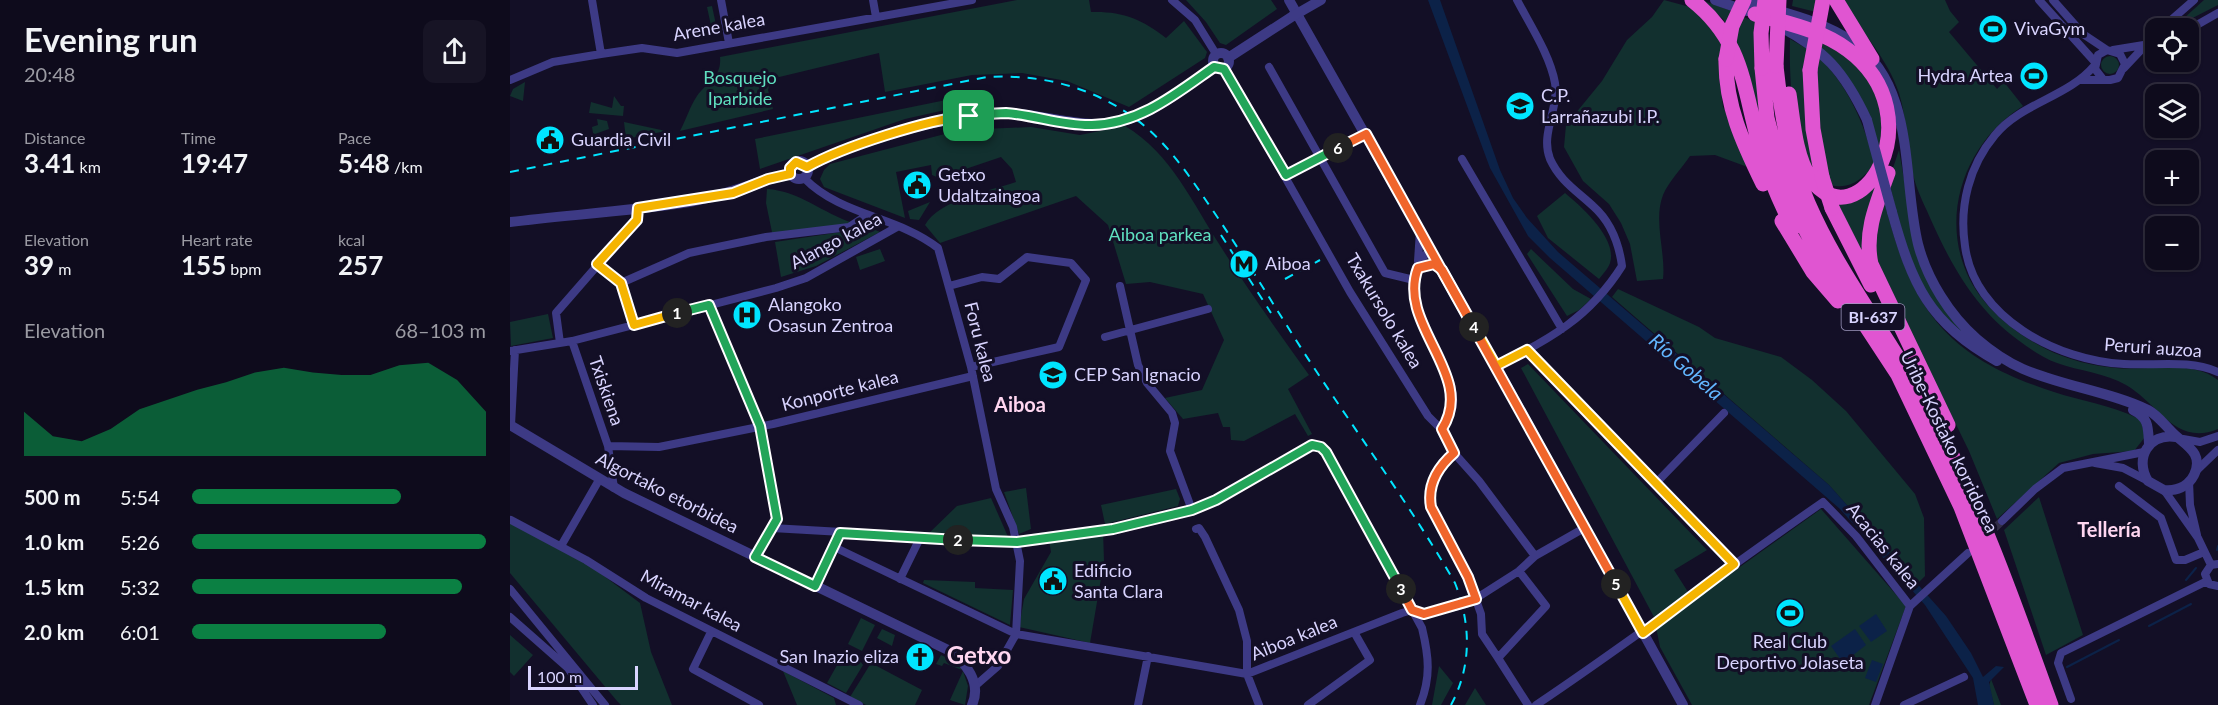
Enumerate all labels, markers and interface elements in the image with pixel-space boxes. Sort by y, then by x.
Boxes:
street label: Arene kalea [671,7,766,45]
sports icon: VivaGym [1977,13,2009,45]
place label: VivaGym [2014,17,2085,39]
map controls [2145,18,2199,270]
button: locate [2145,18,2199,72]
text: Evening run [24,19,198,59]
button: share [423,20,486,83]
sports icon: Hydra Artea [2018,60,2050,92]
text: 20:48 [24,62,75,86]
place label: Hydra Artea [1917,64,2013,86]
park label: Bosquejo Iparbide [703,66,777,109]
place label: C.P. Larrañazubi I.P. [1541,84,1660,127]
button: layers [2145,84,2199,138]
pin [943,90,994,141]
school or university icon: C.P. Larrañazubi I.P. [1504,90,1536,122]
icon: arrive [952,99,985,132]
public building icon: Guardia Civil [534,124,566,156]
text: Distance [24,128,85,147]
text: Time [181,128,216,147]
text: Pace [338,128,371,147]
place label: Guardia Civil [571,128,671,150]
pin: 6 [1323,133,1353,163]
text: 6 [1333,138,1343,157]
text: 3.41 [24,147,75,179]
text: 19:47 [181,147,248,179]
text: 5:48 [338,147,390,179]
button: + [2145,150,2199,204]
text: km [75,157,101,176]
text: /km [390,157,423,176]
place label: Getxo Udaltzaingoa [938,163,1040,206]
public building icon: Getxo Udaltzaingoa [901,169,933,201]
street label: Alango kalea [786,207,885,273]
button: − [2145,216,2199,270]
park label: Aiboa parkea [1109,223,1211,245]
text: Elevation [24,230,89,249]
text: Heart rate [181,230,253,249]
text: kcal [338,230,365,249]
metro station icon: Aiboa [1228,248,1260,280]
text: 39 [24,249,54,281]
text: 155 [181,249,226,281]
text: 257 [338,249,383,281]
street label: Txakursolo kalea [1342,249,1428,372]
place label: Aiboa [1265,252,1311,274]
text: m [54,259,71,278]
text: bpm [226,259,261,278]
place label: Alangoko Osasun Zentroa [768,293,893,336]
pin: 1 [662,298,692,328]
hospital icon: Alangoko Osasun Zentroa [731,299,763,331]
street label: Foru kalea [960,300,1002,384]
text: 1 [672,303,682,322]
road number: BI-637 [1842,304,1904,330]
pin: 4 [1459,312,1489,342]
text: 4 [1469,317,1479,336]
text: Elevation [24,318,105,342]
text: 68–103 m [395,318,486,342]
water label: Río Gobela [1645,328,1728,405]
street label: Peruri auzoa [2103,333,2203,361]
street label: Uribe-Kostako korridorea [1896,347,2003,536]
street label: Txiskiena [585,353,629,428]
school or university icon: CEP San Ignacio [1037,359,1069,391]
place label: CEP San Ignacio [1074,363,1201,385]
street label: Konporte kalea [779,365,900,415]
district label: Aiboa [993,392,1046,416]
street label: Algortako etorbidea [593,447,742,537]
text: 500 m [24,485,80,509]
text: 5:54 [120,485,160,509]
street label: Acacias kalea [1842,498,1925,593]
district label: Tellería [2077,517,2141,541]
pin: 2 [943,525,973,555]
text: 1.0 km [24,530,84,554]
text: 5:26 [120,530,160,554]
text: 2 [953,530,963,549]
place label: Edificio Santa Clara [1074,559,1163,602]
street label: Miramar kalea [637,564,746,636]
public building icon: Edificio Santa Clara [1037,565,1069,597]
pin: 5 [1601,569,1631,599]
pin: 3 [1386,574,1416,604]
text: 5 [1611,574,1621,593]
text: 1.5 km [24,575,84,599]
text: 5:32 [120,575,160,599]
text: 3 [1396,579,1406,598]
sports icon: Real Club Deportivo Jolaseta [1774,597,1806,629]
street label: Aiboa kalea [1247,610,1340,664]
text: 2.0 km [24,620,84,644]
text: 6:01 [120,620,160,644]
place label: Real Club Deportivo Jolaseta [1716,630,1864,673]
district label: Getxo [947,640,1011,669]
church icon: San Inazio eliza [904,641,936,673]
place label: San Inazio eliza [779,645,899,667]
scale bar [528,663,638,690]
text: 100 m [537,667,582,686]

